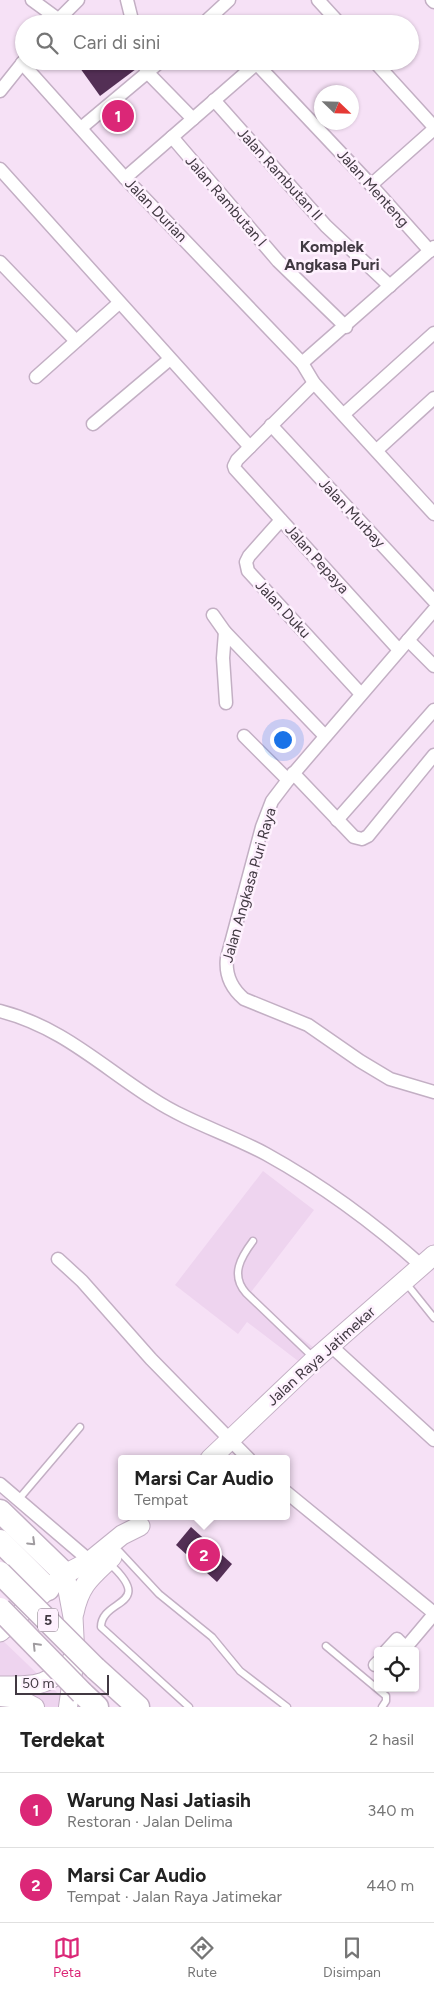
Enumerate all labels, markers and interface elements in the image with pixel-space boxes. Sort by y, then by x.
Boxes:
search box [15,15,419,70]
icon: search [33,29,61,57]
text: Cari di sini [73,31,160,54]
north arrow [314,85,359,130]
pin: 1 [102,97,134,135]
street label: Jalan Rambutan II [234,124,326,224]
street label: Jalan Menteng [333,145,413,231]
street label: Jalan Rambutan I [182,152,270,250]
street label: Jalan Durian [121,174,191,246]
district label: Komplek Angkasa Puri [284,237,380,274]
street label: Jalan Murbay [315,474,389,552]
street label: Jalan Pepaya [281,521,353,597]
street label: Jalan Duku [252,576,314,642]
your location [270,727,296,753]
street label: Jalan Angkasa Puri Raya [218,805,280,965]
street label: Jalan Raya Jatimekar [263,1303,379,1409]
popup [118,1455,290,1520]
text: Marsi Car Audio [134,1467,274,1490]
text: Tempat [134,1490,188,1509]
one-way arrow [27,1536,36,1545]
pin: 2 [188,1536,220,1574]
road number: 5 [38,1608,58,1632]
one-way arrow [33,1643,42,1652]
map controls [374,1647,419,1692]
button: locate [374,1647,419,1692]
scale bar [15,1672,109,1695]
text: 50 m [22,1675,54,1692]
text: Terdekat [20,1727,105,1752]
text: 2 hasil [369,1730,414,1749]
text: Warung Nasi Jatiasih [67,1789,251,1812]
text: 1 [33,1801,39,1820]
text: 340 m [368,1801,414,1820]
text: Restoran · Jalan Delima [67,1812,233,1831]
text: Marsi Car Audio [67,1864,206,1887]
text: 2 [31,1876,41,1895]
text: 440 m [366,1876,414,1895]
text: Tempat · Jalan Raya Jatimekar [67,1887,282,1906]
tab: Peta [53,1934,81,1981]
tab: Rute [187,1934,217,1981]
tab: Disimpan [323,1934,381,1981]

